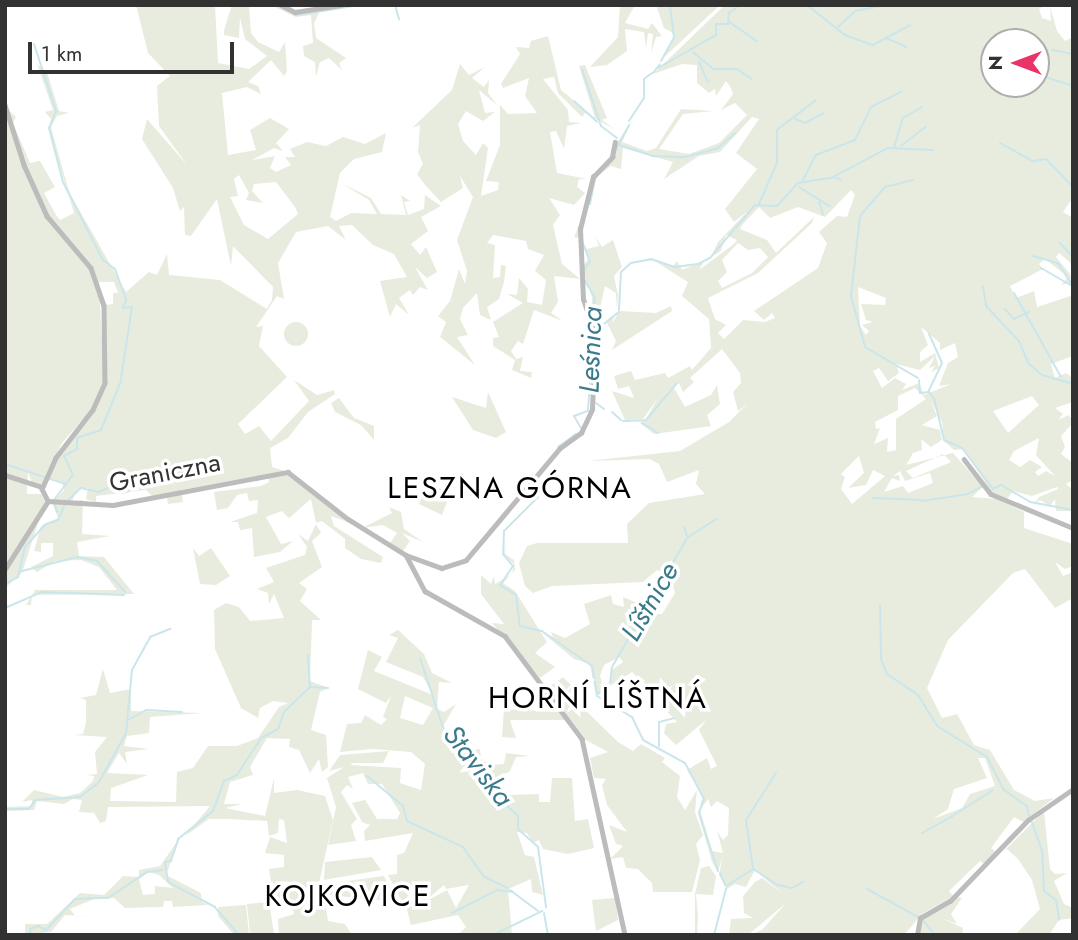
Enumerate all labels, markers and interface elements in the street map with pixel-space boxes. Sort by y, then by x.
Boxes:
scale bar [32,28,238,72]
north arrow [980,28,1050,98]
text: 1 km [41,39,82,69]
text: N [982,55,1009,71]
water label: Leśnica [573,306,609,394]
street label: Graniczna [107,447,223,499]
district label: LESZNA GÓRNA [389,470,631,506]
water label: Líštnice [614,557,686,647]
district label: HORNÍ LÍŠTNÁ [490,680,706,716]
water label: Staviska [436,719,520,813]
district label: KOJKOVICE [266,878,430,914]

